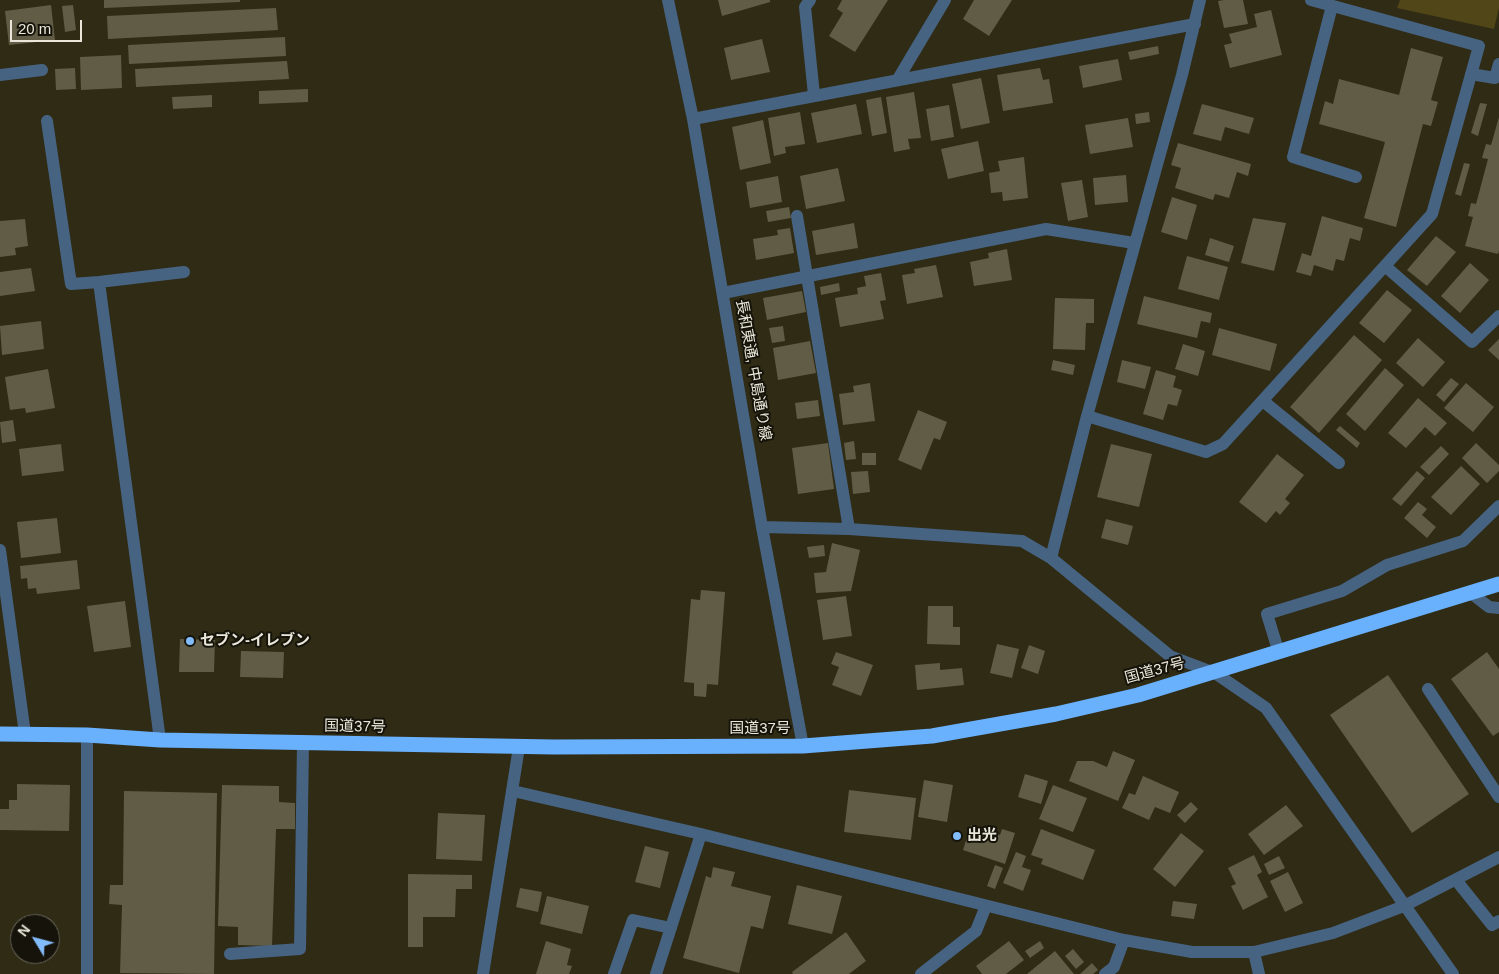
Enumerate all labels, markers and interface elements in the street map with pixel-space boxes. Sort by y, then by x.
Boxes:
scale bar [12,10,85,42]
text: 20 m [18,20,51,37]
street label: 長和東通, 中島通り線 [732,298,774,442]
place label: セブン-イレブン [200,632,310,650]
marker: セブン-イレブン [184,635,196,647]
street label: 国道37号 [1123,654,1187,688]
street label: 国道37号 [324,717,386,737]
street label: 国道37号 [729,720,791,738]
place label: 出光 [967,827,997,845]
marker: 出光 [951,830,963,842]
north arrow [10,914,60,964]
text: N [14,922,33,939]

